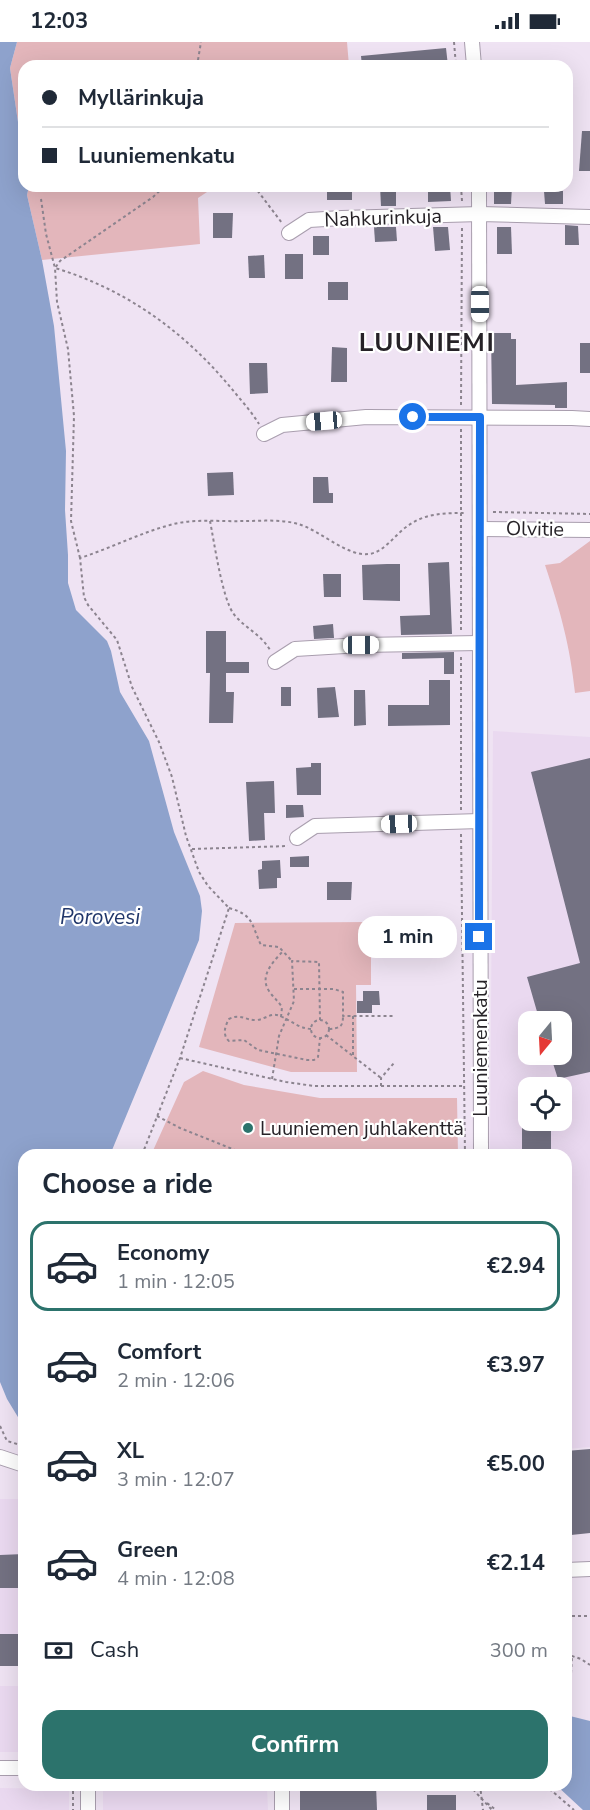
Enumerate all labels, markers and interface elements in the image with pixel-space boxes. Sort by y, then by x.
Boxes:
text: 12:03 [30,6,88,36]
text: Myllärinkuja [78,83,204,113]
text: Luuniemenkatu [78,141,235,171]
street label: Nahkurinkuja [324,202,442,234]
car [471,286,489,322]
district label: LUUNIEMI [359,325,495,360]
route start [399,403,426,430]
car [305,410,343,432]
street label: Olvitie [506,515,564,543]
car [343,636,379,654]
car [381,814,417,834]
water label: Porovesi [60,903,141,931]
callout: 1 min [359,916,458,958]
text: 1 min [382,923,433,950]
route end [465,923,492,950]
street label: Luuniemenkatu [467,979,494,1117]
north arrow [518,1011,572,1065]
map controls [518,1011,572,1131]
button: locate [518,1077,572,1131]
place label: Luuniemen juhlakenttä [260,1115,464,1142]
marker: Luuniemen juhlakenttä [241,1121,255,1135]
text: Choose a ride [42,1166,213,1203]
text: Economy [117,1238,209,1268]
icon: car [45,1239,99,1293]
text: €2.94 [487,1251,545,1281]
text: 1 min · 12:05 [117,1268,235,1295]
text: Comfort [117,1337,201,1367]
icon: car [45,1338,99,1392]
text: €3.97 [487,1350,545,1380]
text: 2 min · 12:06 [117,1367,235,1394]
text: XL [117,1436,144,1466]
icon: car [45,1437,99,1491]
text: €5.00 [487,1449,545,1479]
text: 3 min · 12:07 [117,1466,235,1493]
text: Green [117,1535,178,1565]
icon: car [45,1536,99,1590]
text: €2.14 [487,1548,545,1578]
text: 4 min · 12:08 [117,1565,235,1592]
icon: cash [42,1634,75,1667]
text: Cash [90,1635,139,1665]
text: 300 m [490,1637,548,1664]
button: Confirm [42,1710,548,1779]

